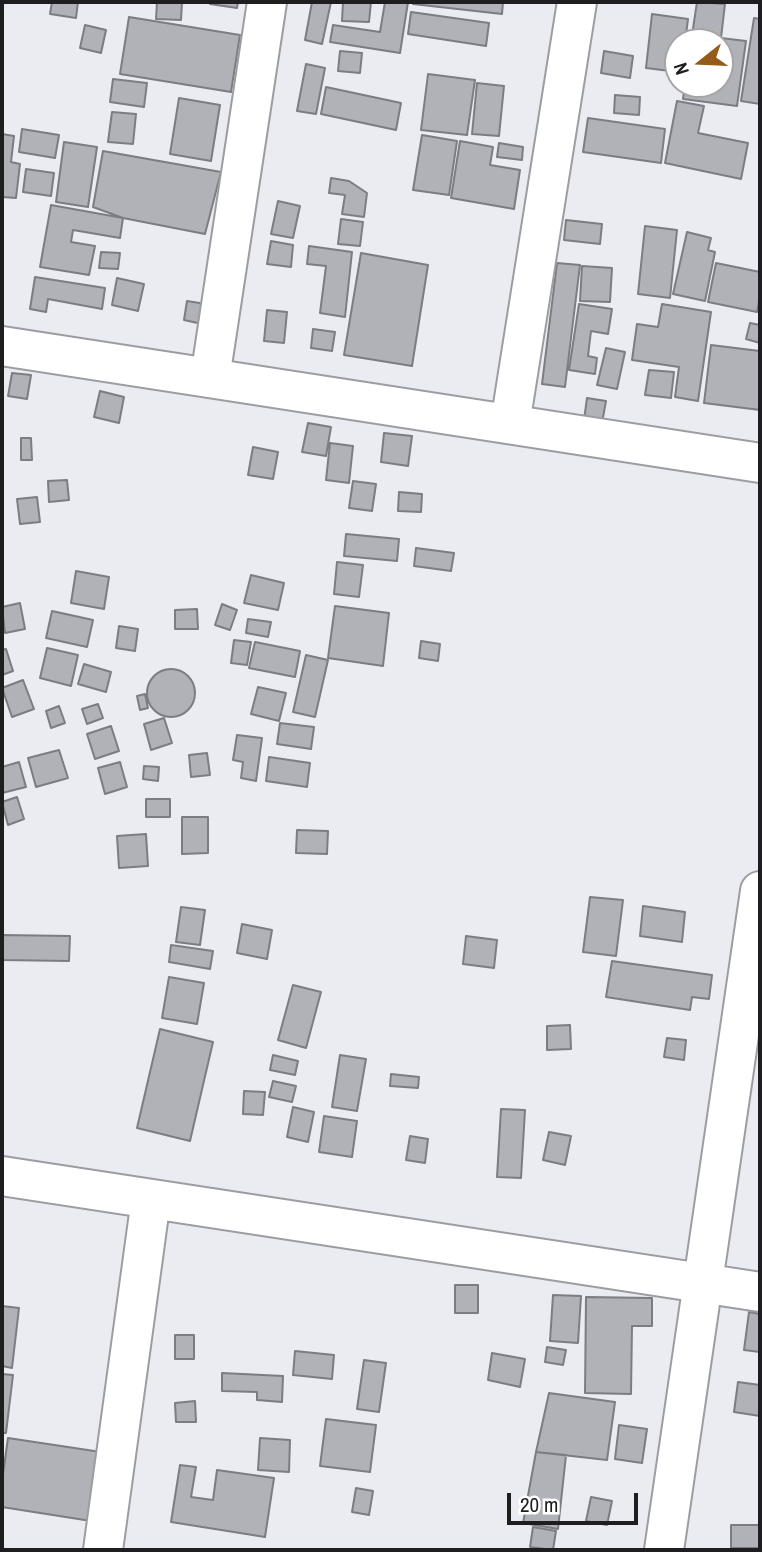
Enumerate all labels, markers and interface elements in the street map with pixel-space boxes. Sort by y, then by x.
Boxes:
north arrow [664,28,734,98]
text: N [667,60,695,78]
scale bar [510,1478,641,1522]
text: 20 m [520,1490,558,1519]

